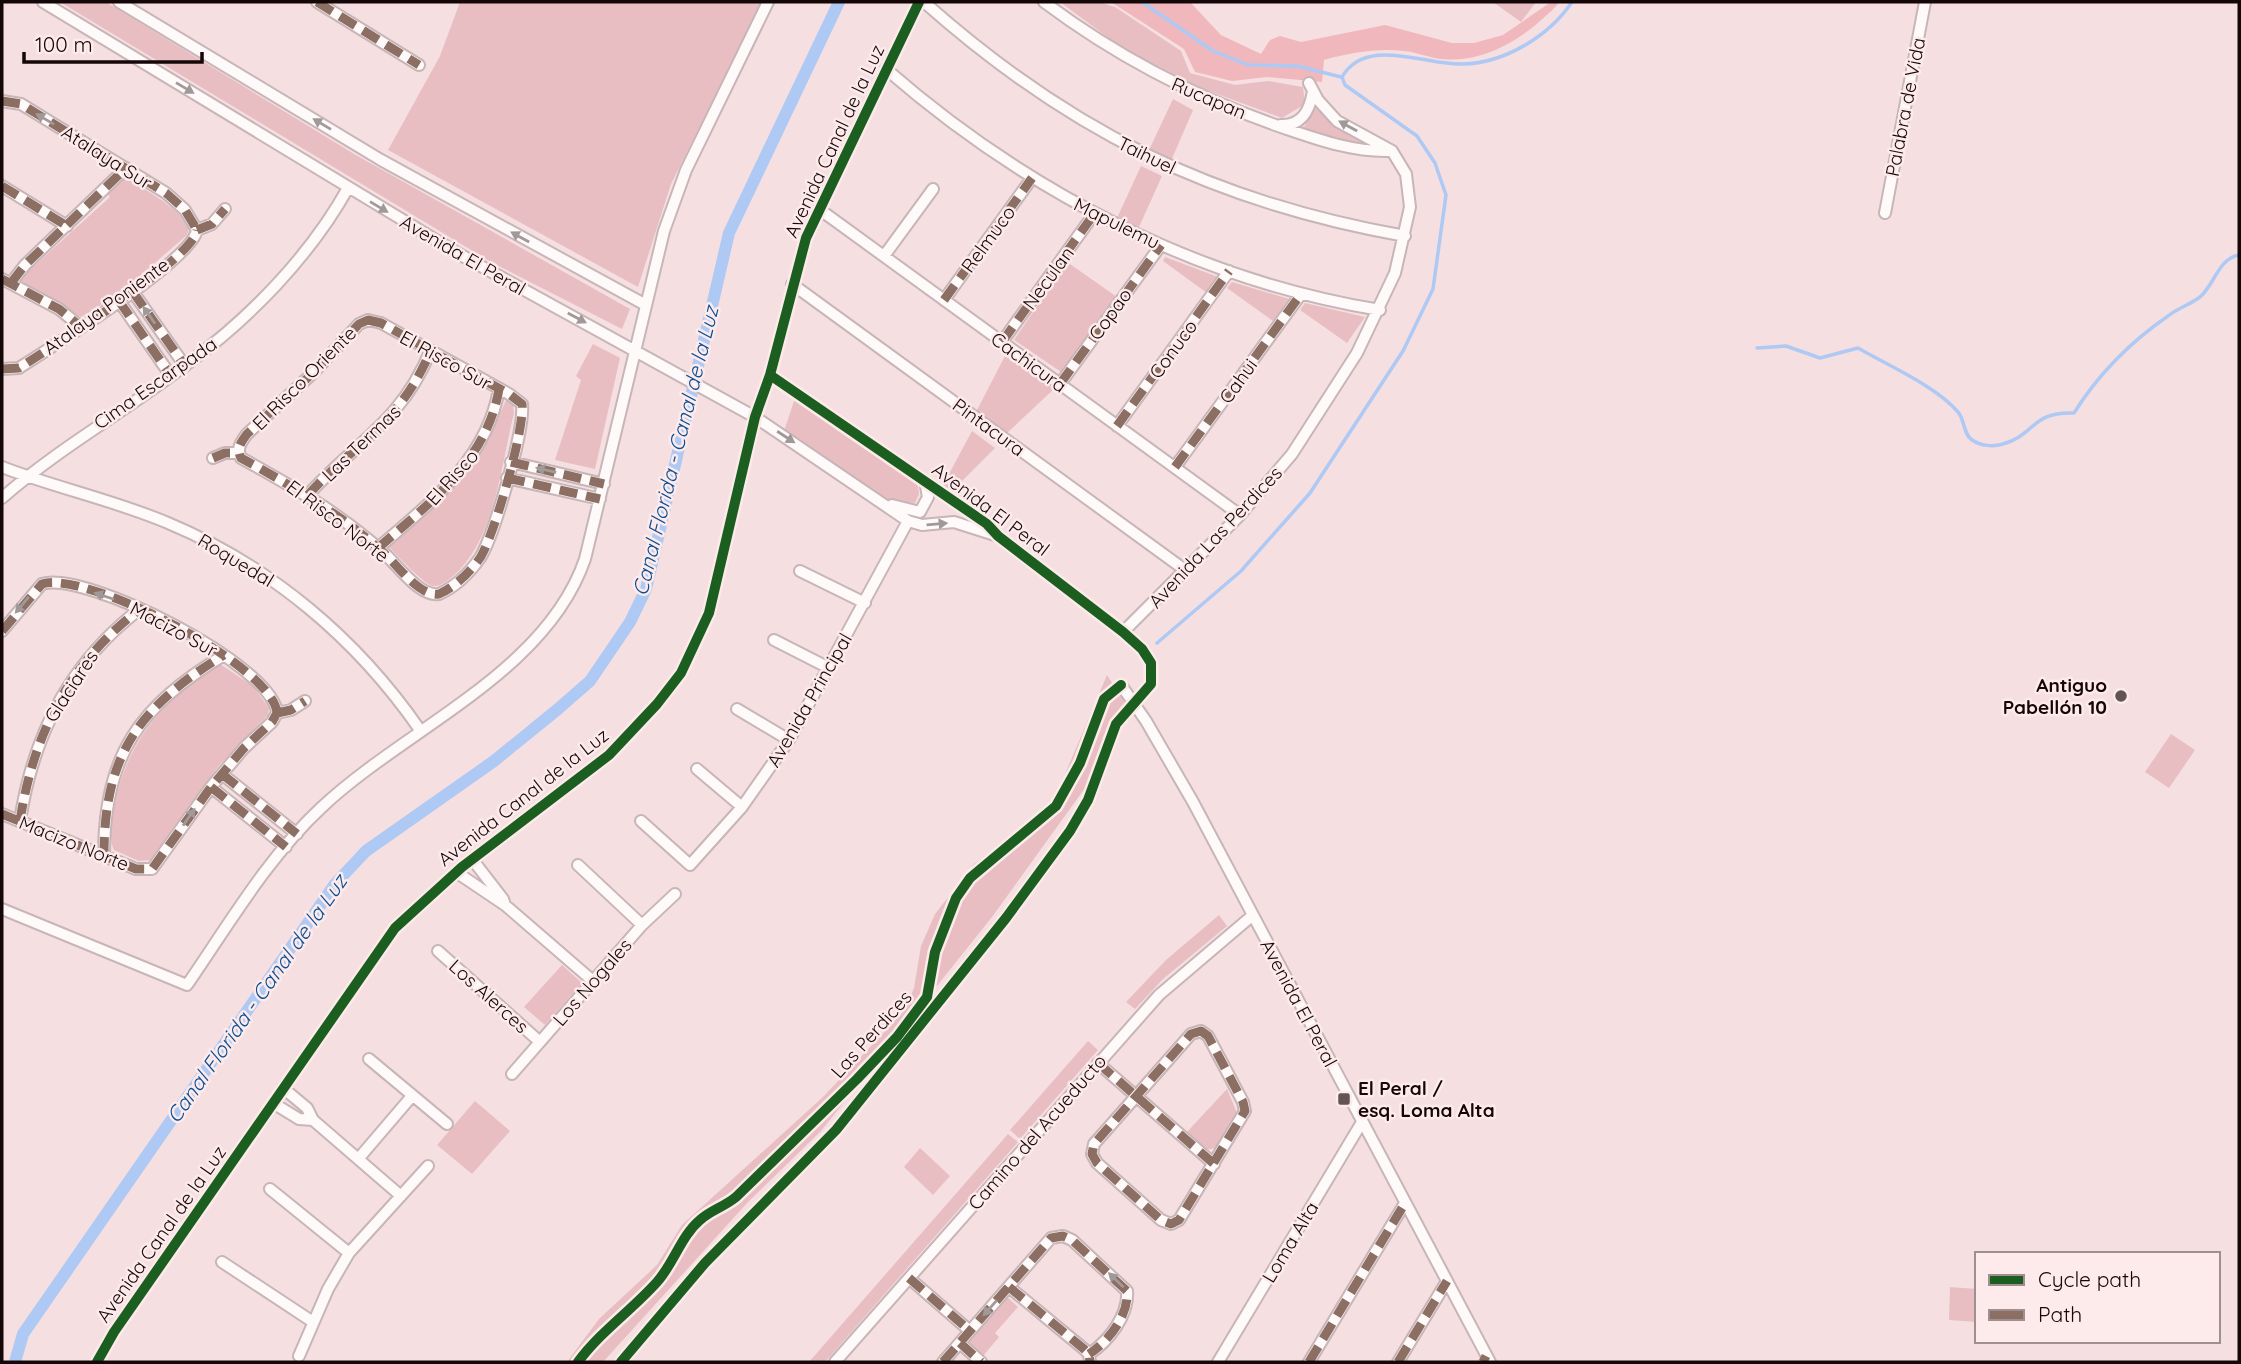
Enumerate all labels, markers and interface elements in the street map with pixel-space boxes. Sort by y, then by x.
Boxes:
scale bar [24,21,203,65]
text: 100 m [35,31,93,57]
street label: Palabra de Vida [1880,35,1930,179]
street label: Avenida Canal de la Luz [779,41,889,241]
street label: Rucapan [1168,72,1250,124]
one-way arrow [175,82,194,95]
one-way arrow [35,112,54,125]
one-way arrow [313,118,332,131]
street label: Atalaya Sur [57,120,157,195]
one-way arrow [1337,121,1357,133]
street label: Taihuel [1114,131,1180,179]
street label: Mapulemu [1070,192,1164,254]
one-way arrow [370,200,389,213]
street label: Relmuco [956,201,1020,277]
street label: Avenida El Peral [396,209,530,301]
one-way arrow [510,231,530,243]
street label: Neculan [1017,242,1079,314]
street label: Atalaya Poniente [38,252,174,360]
street label: Copao [1083,283,1137,345]
water label: Canal Florida - Canal de la Luz [626,301,724,598]
one-way arrow [142,306,156,324]
one-way arrow [567,313,587,324]
street label: Conuco [1144,315,1202,383]
street label: El Risco Oriente [247,321,361,435]
street label: El Risco Sur [396,325,497,395]
street label: Cachicura [986,326,1072,398]
street label: Cima Escarpada [89,332,221,434]
street label: Cahui [1214,354,1262,408]
street label: Pintacura [948,393,1030,461]
street label: Las Termas [316,399,406,487]
one-way arrow [777,430,795,444]
street label: El Risco [421,444,483,510]
street label: Avenida El Peral [928,457,1054,561]
street label: Avenida Las Perdices [1143,461,1287,613]
one-way arrow [535,465,557,476]
street label: El Risco Norte [282,475,394,567]
one-way arrow [926,518,948,529]
street label: Roquedal [194,528,278,592]
one-way arrow [93,590,114,600]
one-way arrow [14,596,30,614]
street label: Macizo Sur [126,596,222,662]
street label: Avenida Principal [761,629,857,771]
street label: Glaciares [39,645,103,727]
place label: Antiguo Pabellón 10 [2003,673,2107,719]
marker: Antiguo Pabellón 10 [2113,688,2129,704]
street label: Avenida Canal de la Luz [433,723,613,871]
one-way arrow [182,808,196,826]
street label: Macizo Norte [16,810,132,876]
water label: Canal Florida - Canal de la Luz [160,868,353,1128]
street label: Los Nogales [547,933,637,1031]
street label: Avenida El Peral [1255,935,1343,1071]
street label: Los Alerces [444,954,534,1038]
street label: Las Perdices [825,985,917,1083]
street label: Camino del Acueducto [963,1049,1111,1215]
place label: El Peral / esq. Loma Alta [1358,1076,1495,1122]
marker: El Peral / esq. Loma Alta [1336,1091,1352,1107]
street label: Avenida Canal de la Luz [91,1141,231,1327]
street label: Loma Alta [1256,1197,1324,1287]
legend [1975,1252,2220,1343]
text: Cycle path [2038,1266,2141,1292]
one-way arrow [1108,1271,1125,1288]
one-way arrow [982,1299,998,1317]
text: Path [2038,1301,2082,1327]

